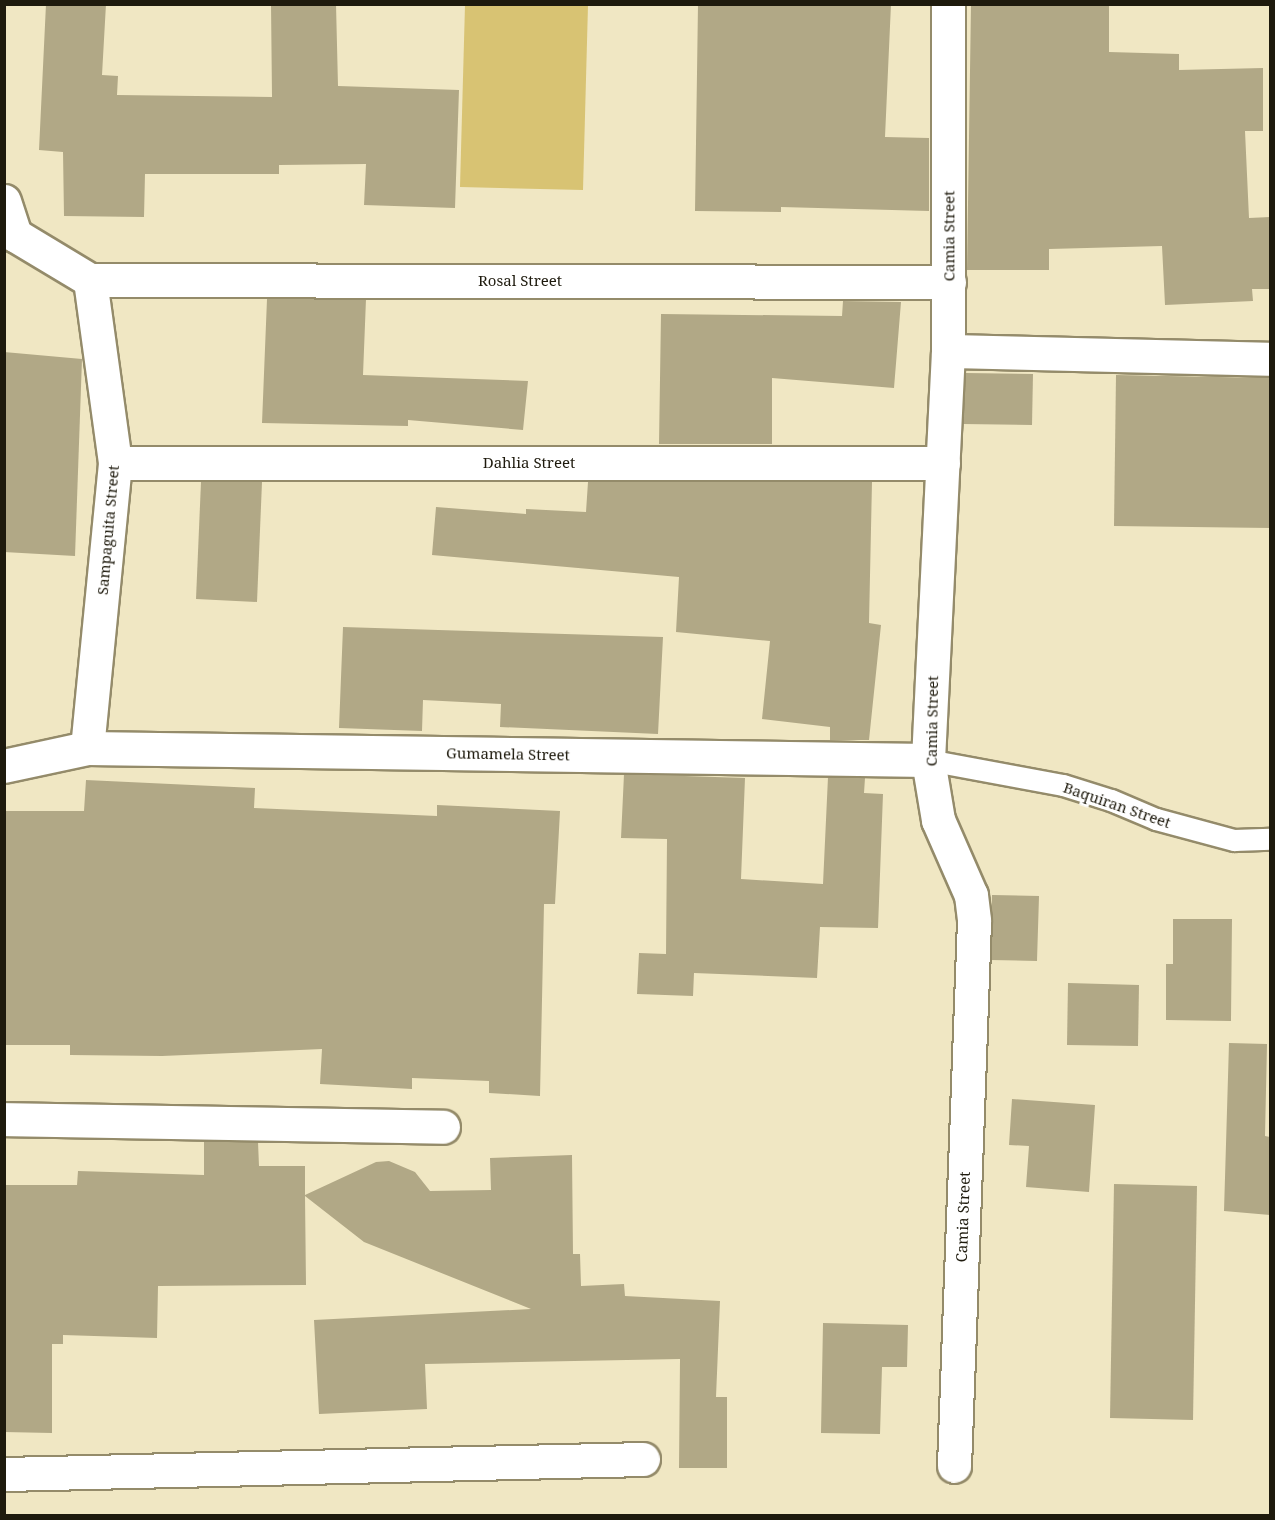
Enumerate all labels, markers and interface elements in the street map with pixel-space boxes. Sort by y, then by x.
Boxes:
street label: Camia Street [940,191,958,281]
street label: Rosal Street [478,272,562,290]
street label: Dahlia Street [483,454,575,472]
street label: Sampaguita Street [93,464,123,596]
street label: Camia Street [922,675,942,767]
street label: Gumamela Street [446,744,570,764]
street label: Baquiran Street [1061,778,1173,832]
street label: Camia Street [952,1171,974,1263]

